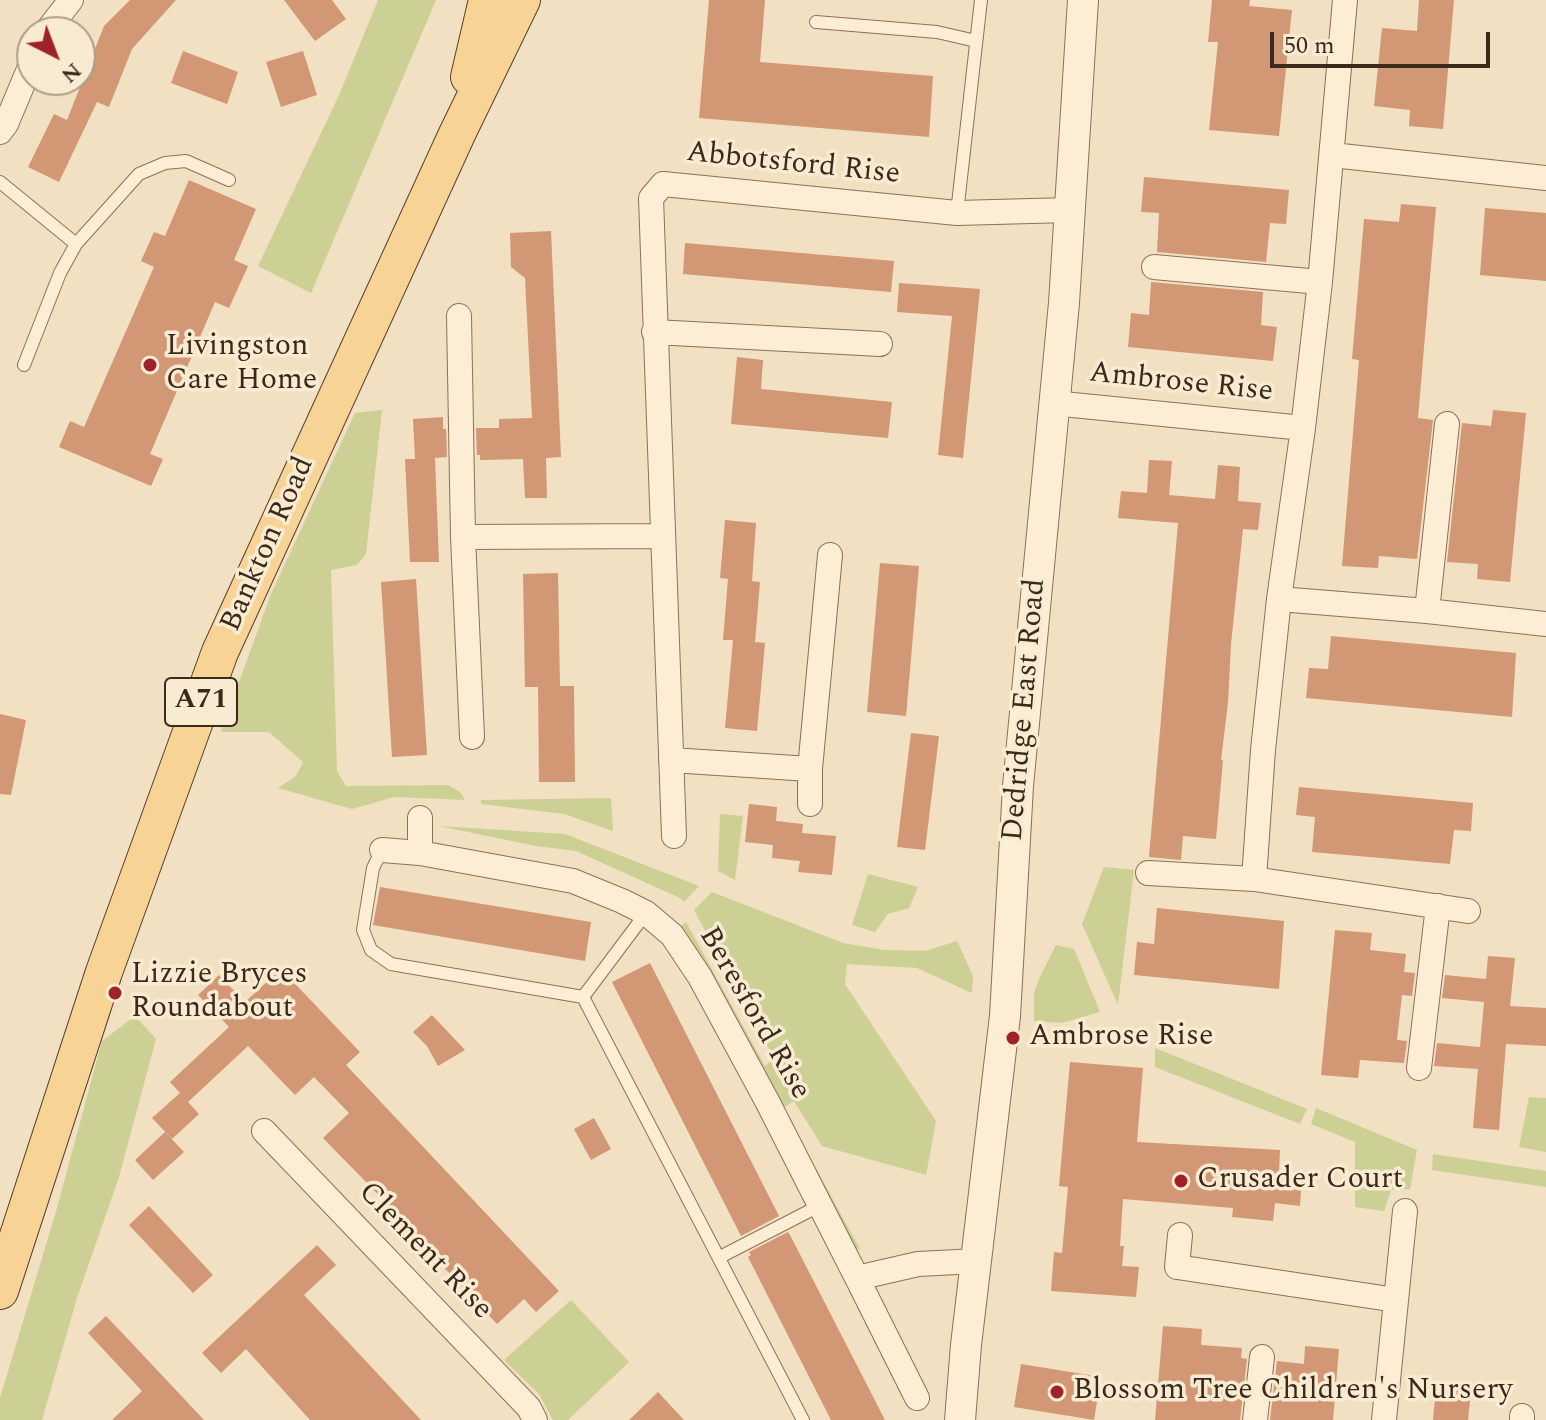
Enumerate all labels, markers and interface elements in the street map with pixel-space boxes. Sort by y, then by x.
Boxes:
north arrow [16,16,96,96]
scale bar [1274,16,1494,66]
text: 50 m [1284,28,1335,64]
text: N [53,54,89,91]
street label: Abbotsford Rise [684,136,902,194]
place label: Livingston Care Home [166,330,317,400]
marker: Livingston Care Home [141,356,159,374]
street label: Ambrose Rise [1087,356,1275,412]
street label: Bankton Road [214,452,324,638]
street label: Dedridge East Road [997,577,1055,843]
road number: A71 [165,678,237,726]
street label: Beresford Rise [689,921,817,1107]
place label: Lizzie Bryces Roundabout [131,958,308,1028]
marker: Lizzie Bryces Roundabout [106,984,124,1002]
place label: Ambrose Rise [1029,1020,1214,1056]
marker: Ambrose Rise [1004,1029,1022,1047]
place label: Crusader Court [1197,1163,1403,1199]
marker: Crusader Court [1172,1172,1190,1190]
street label: Clement Rise [349,1176,499,1328]
place label: Blossom Tree Children's Nursery [1073,1374,1513,1410]
marker: Blossom Tree Children's Nursery [1048,1383,1066,1401]

